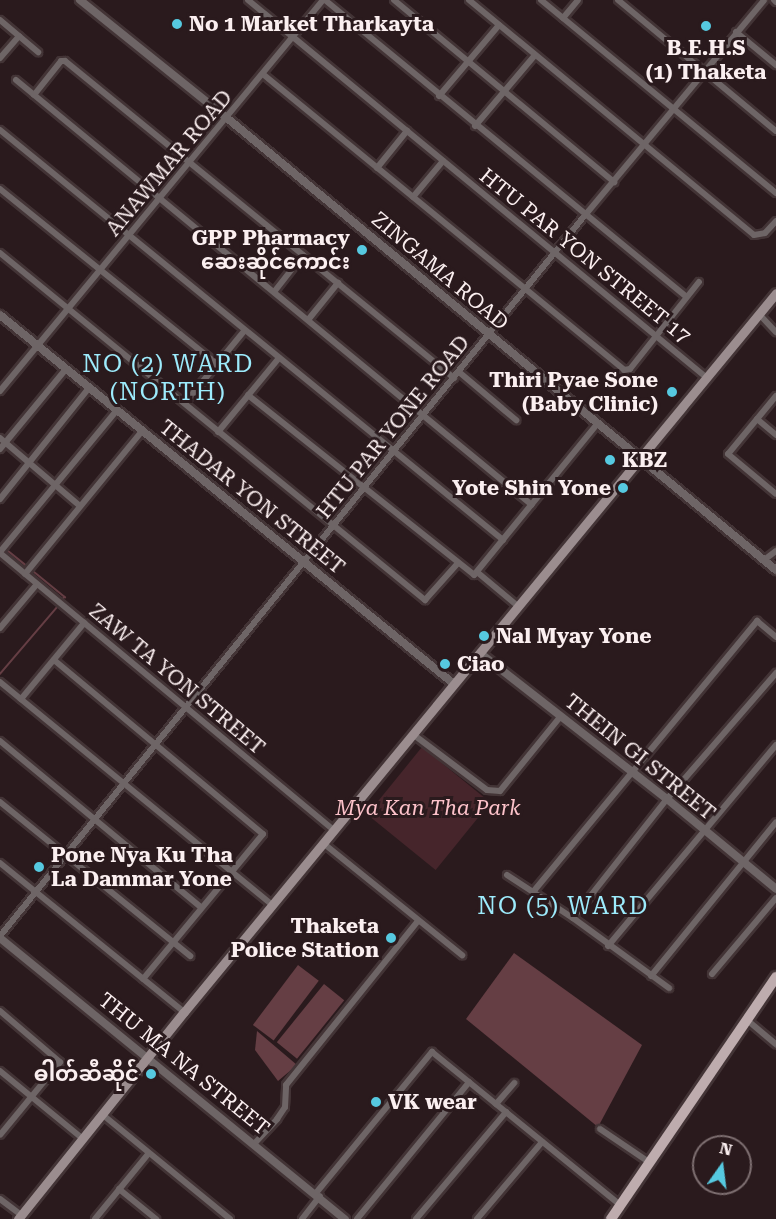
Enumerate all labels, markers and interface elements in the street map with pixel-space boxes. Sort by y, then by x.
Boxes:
place label: No 1 Market Tharkayta [189,11,434,37]
marker: No 1 Market Tharkayta [170,17,184,31]
marker: B.E.H.S (1) Thaketa [699,19,713,33]
place label: B.E.H.S (1) Thaketa [646,35,766,85]
street label: ANAWMAR ROAD [101,85,237,241]
street label: HTU PAR YON STREET 17 [474,163,696,349]
street label: ZINGAMA ROAD [367,207,513,335]
place label: GPP Pharmacy ဆေးဆိုင်ကောင်း [192,225,350,275]
marker: GPP Pharmacy ဆေးဆိုင်ကောင်း [355,243,369,257]
street label: HTU PAR YONE ROAD [311,330,475,524]
district label: NO (2) WARD (NORTH) [82,351,254,407]
place label: Thiri Pyae Sone (Baby Clinic) [489,367,658,417]
marker: Thiri Pyae Sone (Baby Clinic) [663,383,681,401]
street label: THADAR YON STREET [154,414,350,580]
place label: KBZ [622,447,667,473]
marker: KBZ [603,453,617,467]
place label: Yote Shin Yone [452,475,611,501]
marker: Yote Shin Yone [616,481,630,495]
street label: ZAW TA YON STREET [84,598,270,760]
place label: Nal Myay Yone [496,623,652,649]
marker: Nal Myay Yone [477,629,491,643]
place label: Ciao [457,651,505,677]
marker: Ciao [438,657,452,671]
street label: THEIN GI STREET [560,688,720,826]
park label: Mya Kan Tha Park [335,795,521,821]
place label: Pone Nya Ku Tha La Dammar Yone [51,842,233,892]
marker: Pone Nya Ku Tha La Dammar Yone [32,860,46,874]
district label: NO (5) WARD [477,893,649,921]
place label: Thaketa Police Station [231,913,379,963]
marker: Thaketa Police Station [384,931,398,945]
street label: THU MA NA STREET [93,987,275,1141]
place label: ဓါတ်ဆီဆိုင် [34,1061,139,1087]
marker: ဓါတ်ဆီဆိုင် [144,1067,158,1081]
place label: VK wear [388,1089,477,1115]
marker: VK wear [369,1095,383,1109]
north arrow [692,1135,752,1195]
text: N [718,1138,734,1160]

